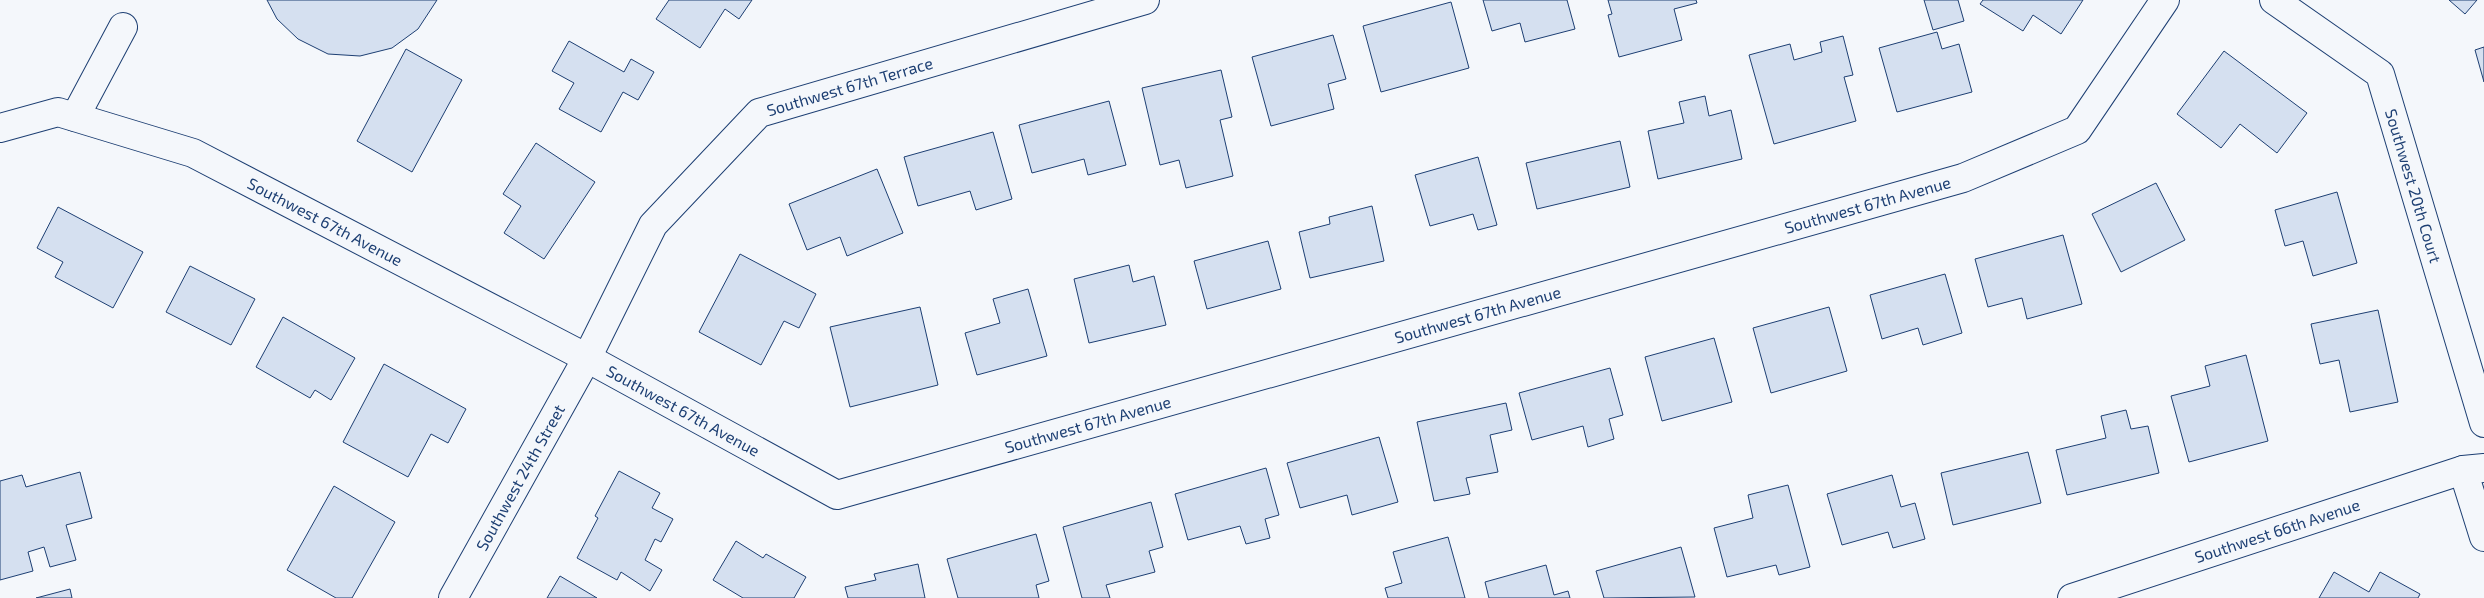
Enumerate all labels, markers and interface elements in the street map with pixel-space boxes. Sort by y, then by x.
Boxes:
street label: Southwest 67th Terrace [764,53,935,119]
street label: Southwest 20th Court [2382,106,2446,265]
street label: Southwest 67th Avenue [1782,172,1953,237]
street label: Southwest 67th Avenue [245,173,406,269]
street label: Southwest 67th Avenue [1392,282,1563,347]
street label: Southwest 67th Avenue [603,361,763,460]
street label: Southwest 67th Avenue [1002,391,1173,456]
street label: Southwest 24th Street [471,401,568,554]
street label: Southwest 66th Avenue [2192,494,2362,566]

